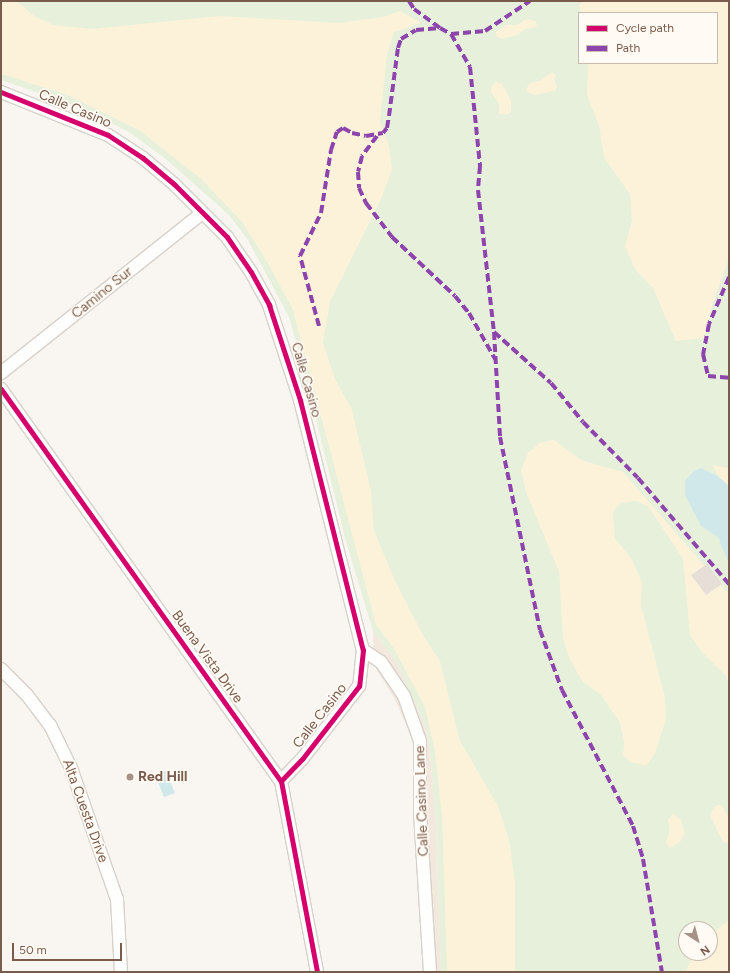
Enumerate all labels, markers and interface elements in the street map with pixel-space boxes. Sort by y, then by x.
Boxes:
legend [578,12,718,64]
text: Cycle path [616,21,674,35]
text: Path [616,41,640,55]
street label: Calle Casino [36,86,114,132]
street label: Camino Sur [68,264,136,322]
street label: Calle Casino [287,340,325,420]
street label: Buena Vista Drive [168,608,246,706]
street label: Calle Casino [290,680,350,752]
street label: Calle Casino Lane [412,745,432,857]
street label: Alta Cuesta Drive [59,757,111,865]
place label: Red Hill [138,769,188,785]
marker: Red Hill [125,772,135,782]
north arrow [678,921,718,961]
scale bar [14,935,124,961]
text: 50 m [19,943,47,957]
text: N [698,943,712,958]

